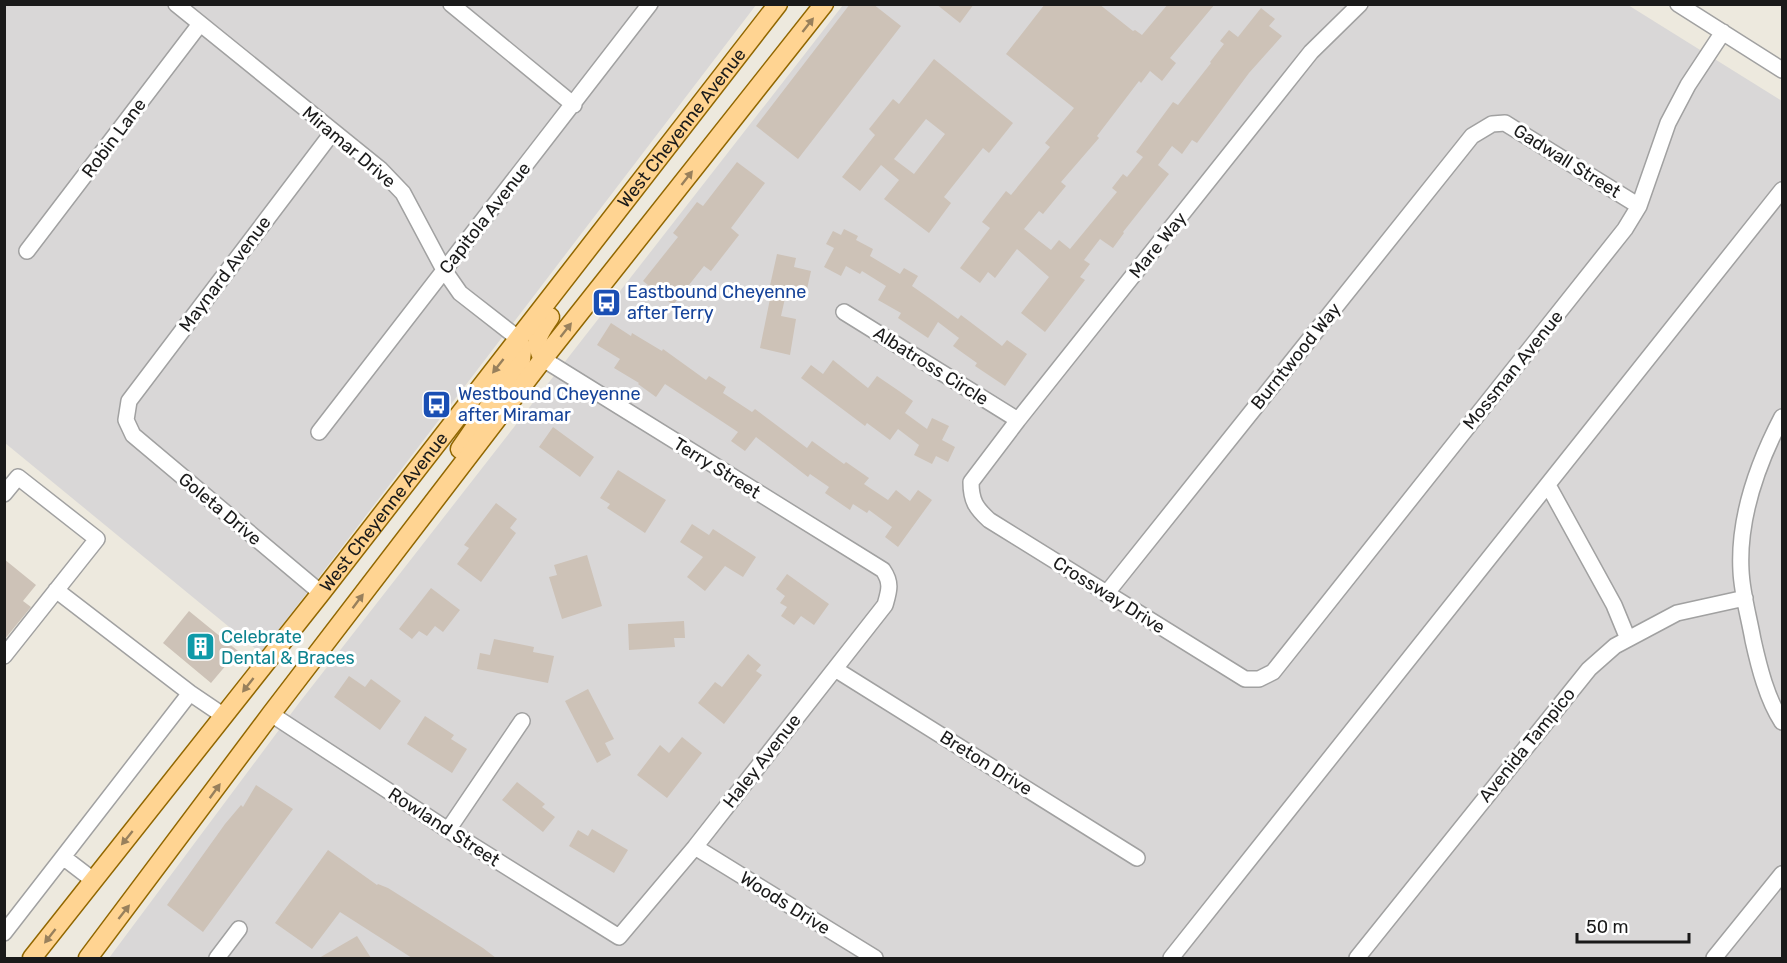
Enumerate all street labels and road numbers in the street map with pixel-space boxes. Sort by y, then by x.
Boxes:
street label: West Cheyenne Avenue [613,44,751,212]
street label: Robin Lane [77,94,151,182]
street label: Miramar Drive [298,101,400,193]
street label: Gadwall Street [1509,119,1625,203]
street label: Capitola Avenue [435,158,535,278]
street label: Mare Way [1125,207,1191,283]
street label: Maynard Avenue [174,212,276,336]
street label: Burntwood Way [1246,298,1346,414]
street label: Mossman Avenue [1458,306,1568,434]
street label: Albatross Circle [870,322,992,410]
street label: West Cheyenne Avenue [315,428,453,596]
street label: Terry Street [669,433,765,503]
street label: Goleta Drive [174,468,266,550]
street label: Crossway Drive [1049,552,1169,638]
street label: Avenida Tampico [1474,683,1580,807]
street label: Haley Avenue [718,710,806,812]
street label: Breton Drive [936,726,1036,800]
street label: Rowland Street [384,783,504,871]
street label: Woods Drive [736,867,834,939]

